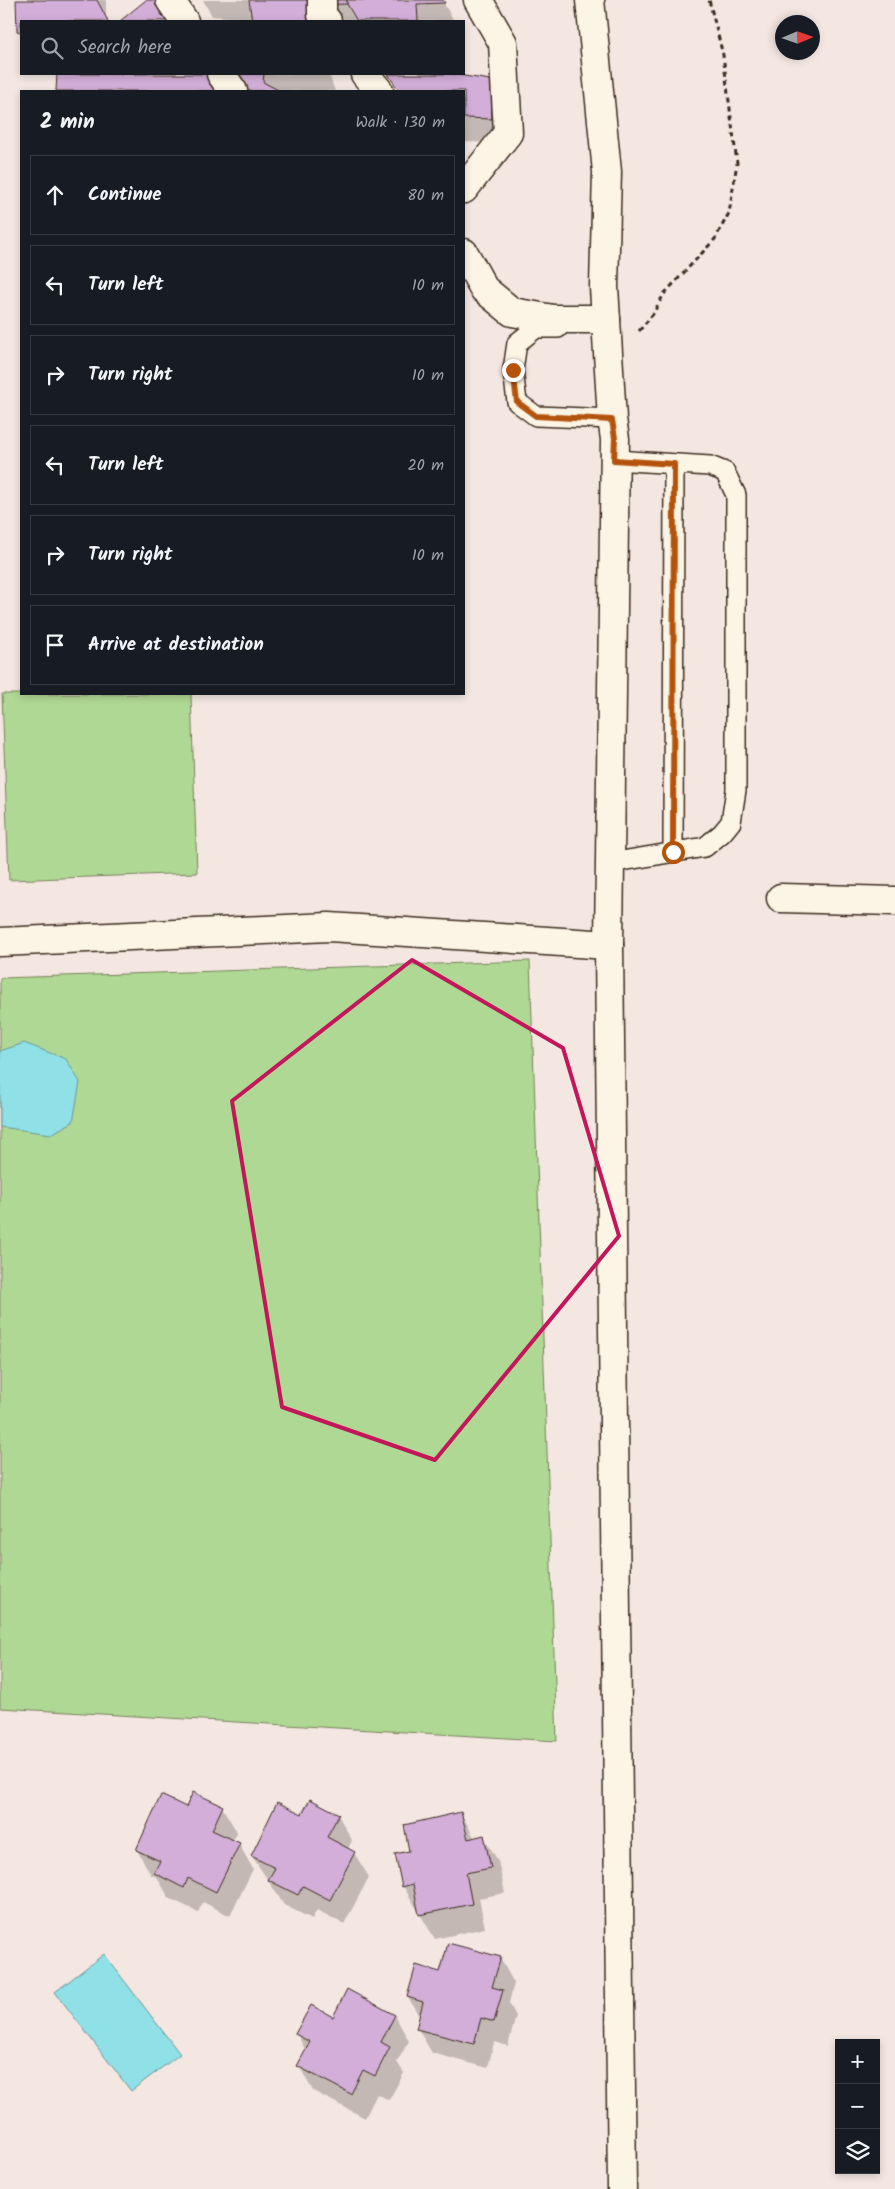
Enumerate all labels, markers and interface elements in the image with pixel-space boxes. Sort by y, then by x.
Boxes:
north arrow [775,15,820,60]
search box [20,20,465,75]
text: Search here [78,33,172,63]
icon: search [38,34,66,62]
text: 2 min [40,106,95,139]
text: Walk · 130 m [356,110,445,135]
text: Continue [88,180,161,210]
icon: ahead [41,181,69,209]
text: 80 m [407,183,444,208]
text: Turn left [88,270,163,300]
icon: left [41,271,69,299]
text: 10 m [412,273,444,298]
route end [502,359,525,382]
text: Turn right [88,360,173,390]
icon: right [41,361,69,389]
text: 10 m [412,363,444,388]
text: Turn left [88,450,163,480]
icon: left [41,451,69,479]
text: 20 m [408,453,444,478]
text: Turn right [88,540,173,570]
icon: right [41,541,69,569]
text: 10 m [412,543,444,568]
text: Arrive at destination [88,630,264,660]
icon: arrive [41,631,69,659]
route start [662,841,685,864]
map controls [835,2039,880,2174]
button: + [835,2039,880,2084]
button: − [835,2084,880,2129]
button: layers [835,2129,880,2174]

